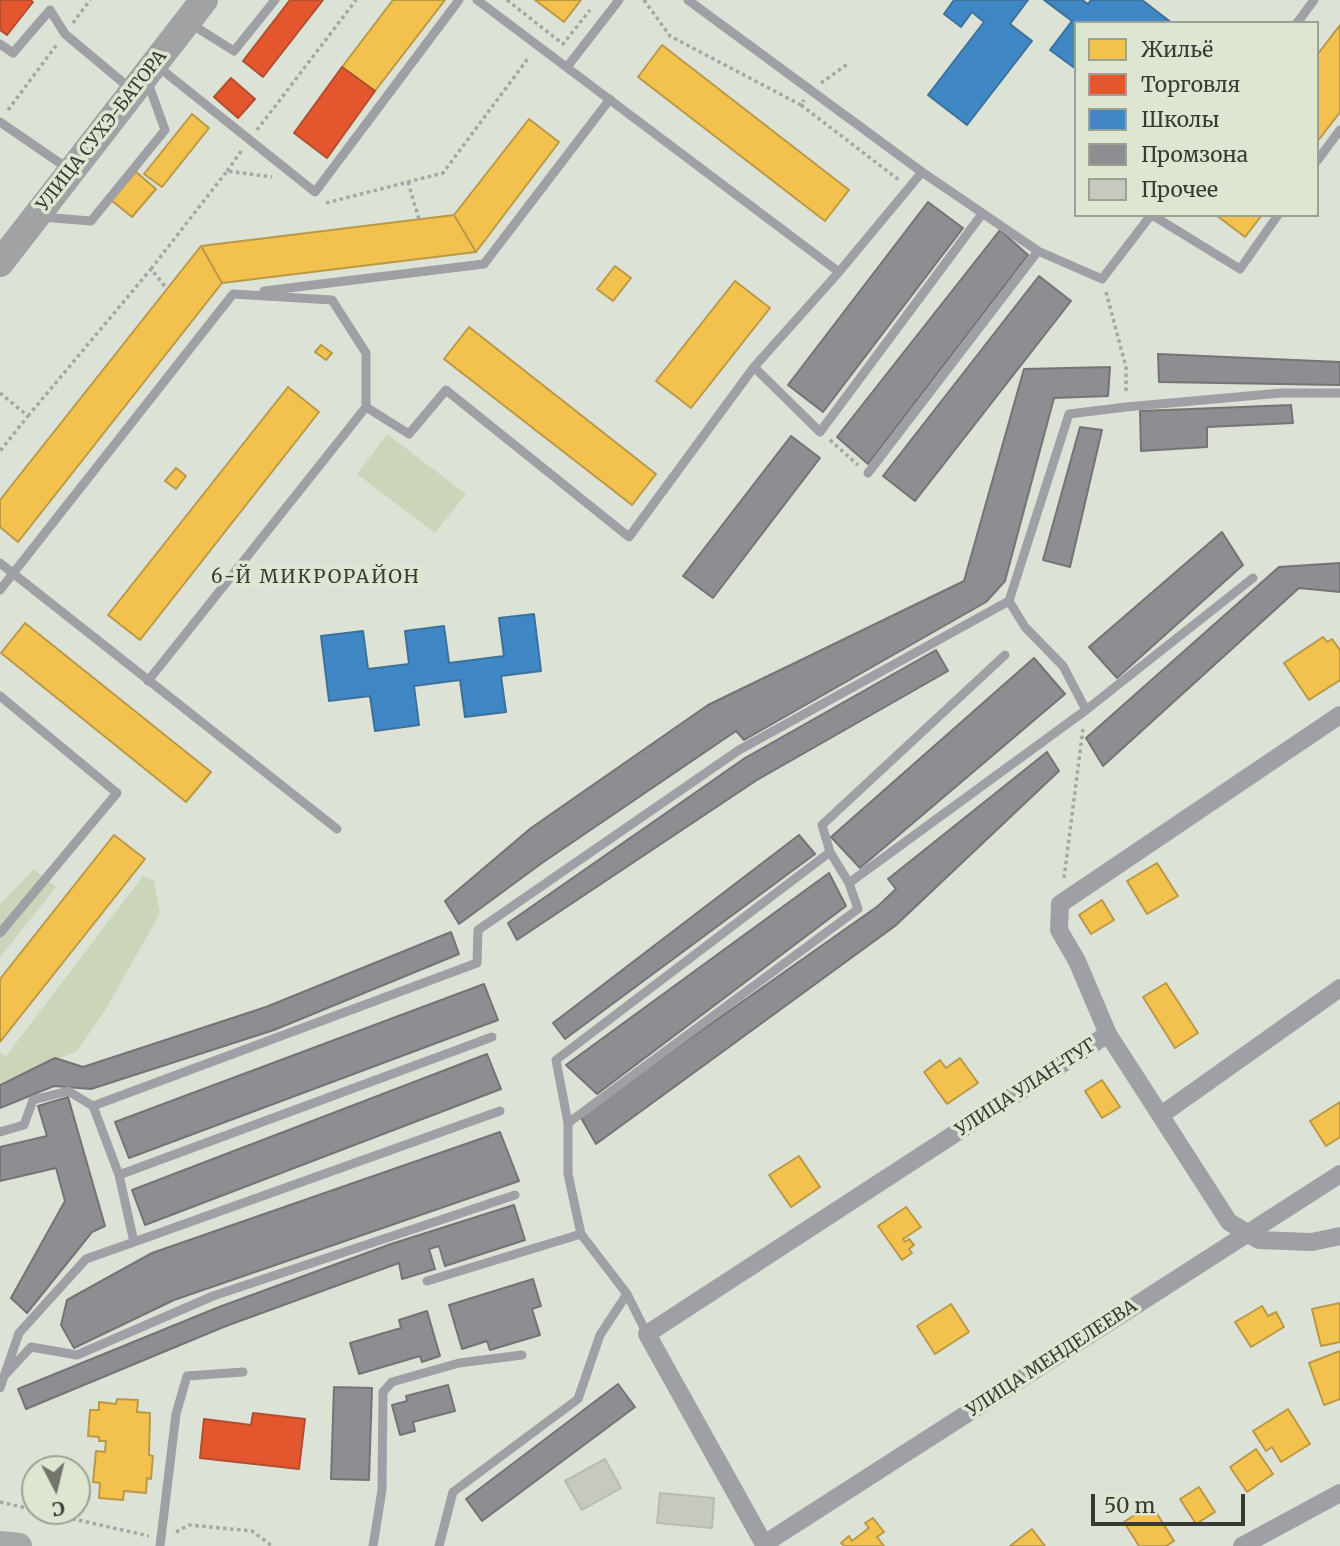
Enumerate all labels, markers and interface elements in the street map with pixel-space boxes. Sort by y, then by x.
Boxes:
legend [1074,21,1319,217]
text: Жильё [1141,36,1213,63]
street label: УЛИЦА СУХЭ-БАТОРА [32,46,172,216]
text: Торговля [1141,71,1240,98]
text: Школы [1141,106,1219,133]
text: Промзона [1141,141,1248,168]
text: Прочее [1141,176,1218,203]
district label: 6-Й МИКРОРАЙОН [213,567,419,589]
street label: УЛИЦА УЛАН-ТУГ [952,1035,1100,1141]
street label: УЛИЦА МЕНДЕЛЕЕВА [963,1296,1141,1422]
north arrow [21,1455,91,1525]
scale bar [1095,1480,1249,1524]
text: 50 m [1104,1492,1155,1519]
text: С [51,1496,66,1522]

